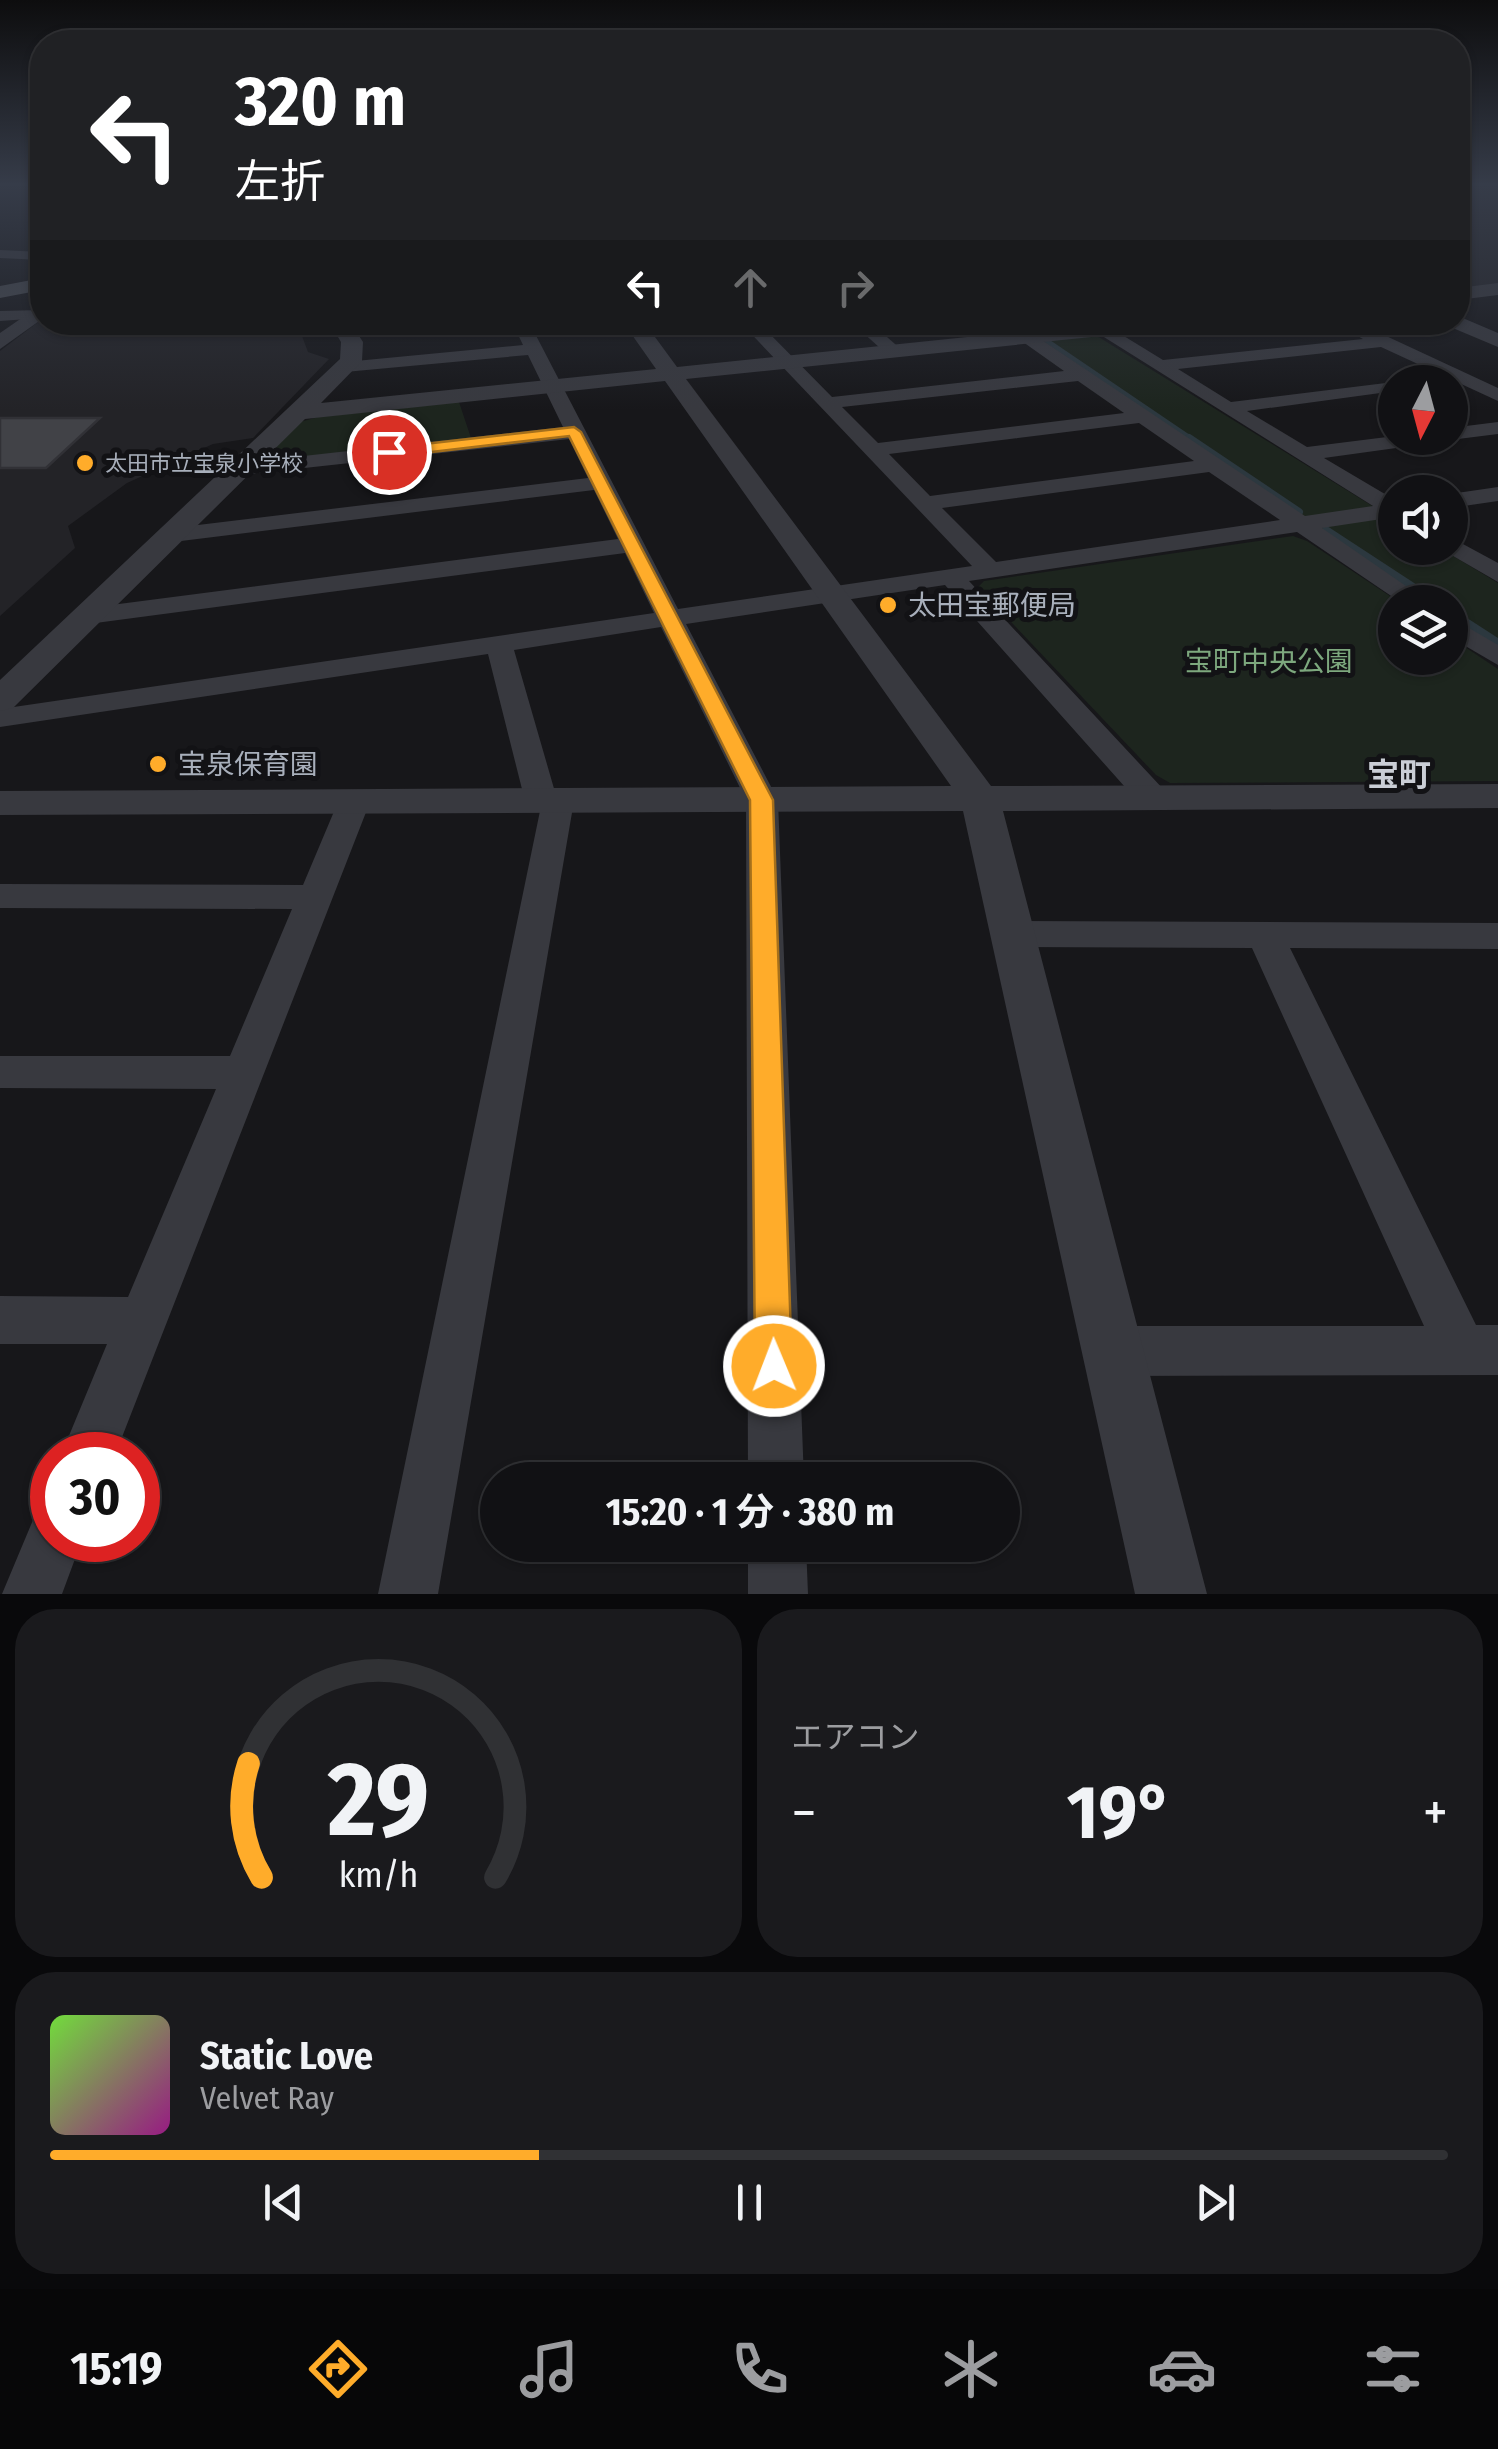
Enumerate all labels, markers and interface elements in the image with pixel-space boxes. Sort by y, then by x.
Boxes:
text: 320 m [235,60,406,144]
icon: left [70,70,200,200]
text: 左折 [235,155,325,209]
icon: left [618,260,673,315]
icon: ahead [723,260,778,315]
icon: right [828,260,883,315]
north arrow [1378,365,1468,455]
map controls [1378,365,1468,675]
pin [347,410,432,495]
icon: arrive [362,425,417,480]
place label: 太田市立宝泉小学校 [105,450,303,477]
marker: 太田市立宝泉小学校 [74,452,96,474]
button: sound [1378,475,1468,565]
button: layers [1378,585,1468,675]
place label: 太田宝郵便局 [908,589,1076,622]
marker: 太田宝郵便局 [877,594,899,616]
park label: 宝町中央公園 [1185,645,1353,678]
place label: 宝泉保育園 [178,748,318,781]
marker: 宝泉保育園 [147,753,169,775]
district label: 宝町 [1367,756,1431,794]
position arrow [722,1314,826,1418]
speed limit sign: 30 [30,1432,160,1562]
text: 15:20 · 1 分 · 380 m [606,1489,894,1535]
text: エアコン [792,1718,920,1756]
text: 29 [327,1738,429,1863]
text: 19° [1067,1768,1172,1858]
text: − [792,1780,816,1846]
text: + [1423,1780,1448,1846]
text: km/h [338,1854,418,1896]
text: Static Love [200,2033,373,2079]
text: Velvet Ray [200,2079,334,2117]
icon: previous [256,2175,311,2230]
icon: pause [722,2175,777,2230]
icon: next [1188,2175,1243,2230]
icon: directions [303,2334,373,2404]
icon: music [514,2334,584,2404]
icon: phone [725,2334,795,2404]
icon: climate [936,2334,1006,2404]
icon: car [1147,2334,1217,2404]
icon: filters [1358,2334,1428,2404]
text: 15:19 [70,2342,163,2396]

